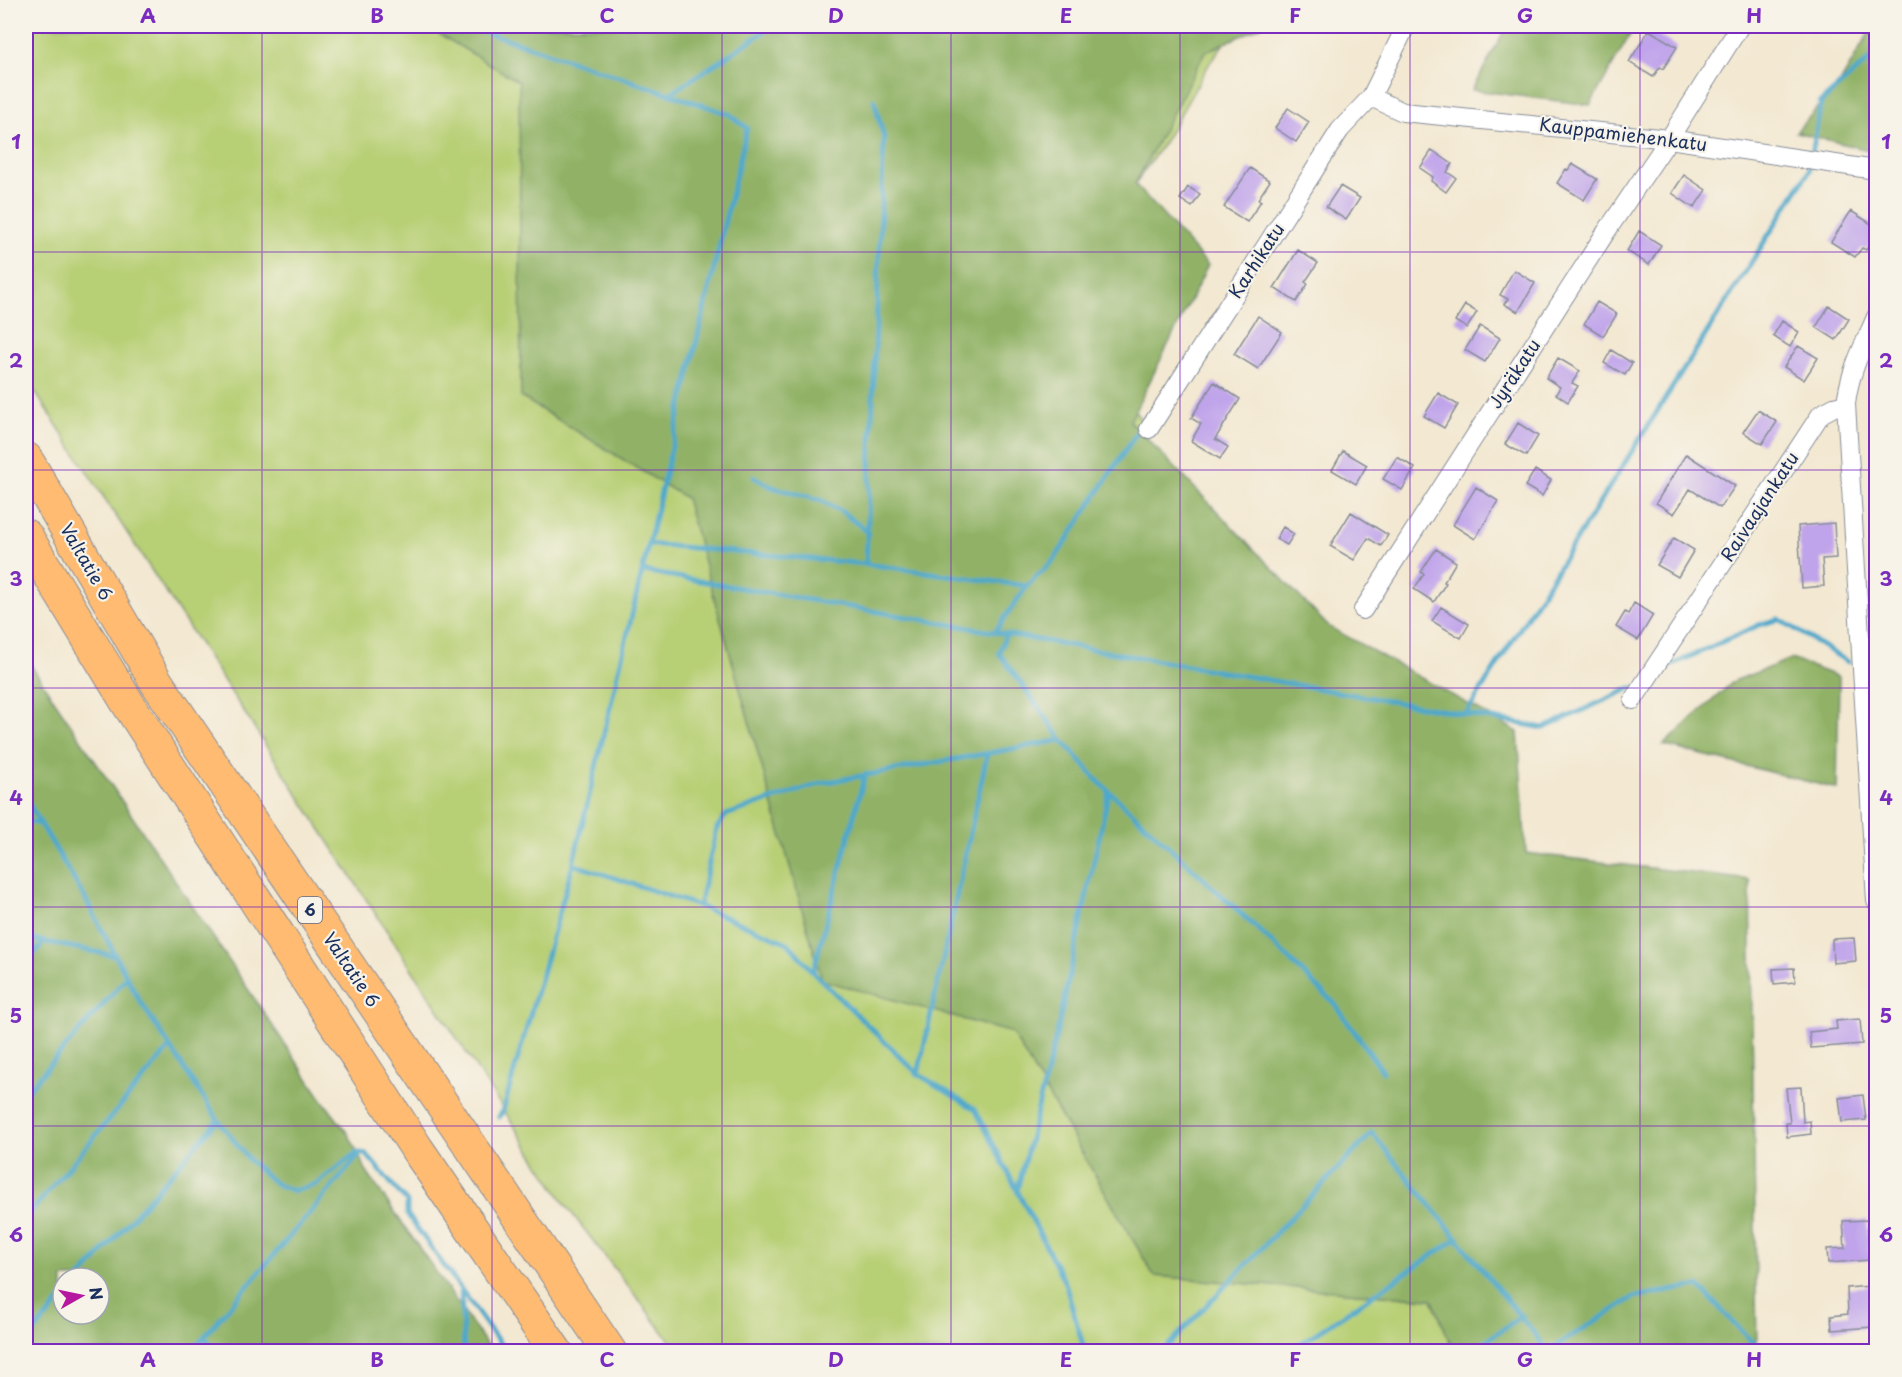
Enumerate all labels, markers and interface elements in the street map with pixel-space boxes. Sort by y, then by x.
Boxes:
text: A [140,0,156,30]
text: B [370,0,384,30]
text: C [599,0,615,30]
text: D [828,0,844,30]
text: E [1060,0,1072,30]
text: F [1289,0,1301,30]
text: G [1517,0,1533,30]
text: H [1746,0,1762,30]
street label: Kauppamiehenkatu [1538,110,1709,157]
text: 1 [11,126,21,156]
text: 1 [1881,126,1891,156]
street label: Karhikatu [1221,217,1290,303]
street label: Jyräkatu [1481,333,1546,413]
text: 2 [9,345,23,375]
text: 2 [1879,345,1893,375]
street label: Raivaajankatu [1713,446,1804,566]
street label: Valtatie 6 [54,518,120,605]
text: 3 [9,563,23,593]
text: 3 [1879,563,1893,593]
text: 4 [9,782,23,812]
text: 4 [1879,782,1893,812]
road number: 6 [298,897,322,923]
street label: Valtatie 6 [317,926,387,1012]
text: 5 [10,1000,22,1030]
text: 5 [1880,1000,1892,1030]
text: 6 [9,1219,23,1249]
text: 6 [1879,1219,1893,1249]
north arrow [51,1266,111,1326]
text: N [84,1285,110,1302]
text: A [140,1344,156,1374]
text: B [370,1344,384,1374]
text: C [599,1344,615,1374]
text: D [828,1344,844,1374]
text: E [1060,1344,1072,1374]
text: F [1289,1344,1301,1374]
text: G [1517,1344,1533,1374]
text: H [1746,1344,1762,1374]

